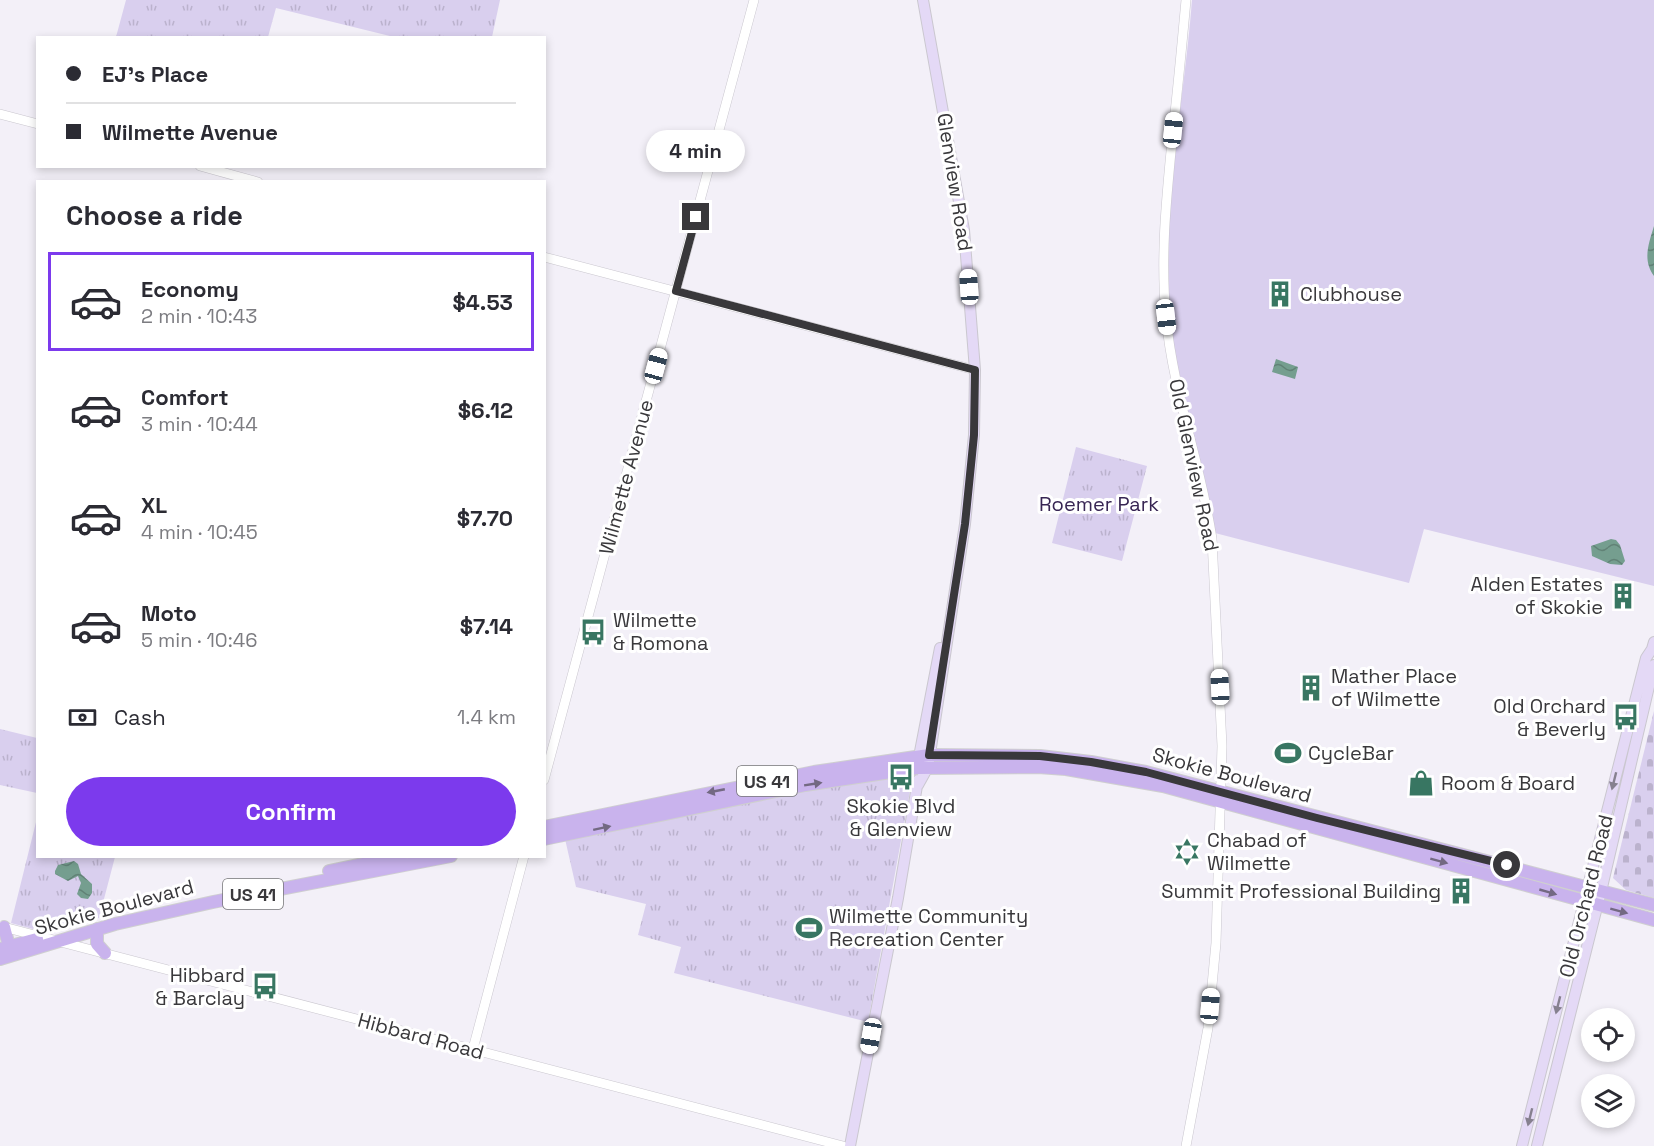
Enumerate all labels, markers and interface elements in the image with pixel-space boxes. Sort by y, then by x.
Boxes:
text: EJ's Place [102,60,208,88]
street label: Glenview Road [931,111,979,253]
car [1162,111,1184,149]
text: Wilmette Avenue [102,118,278,146]
callout: 4 min [646,130,746,172]
text: 4 min [669,138,722,164]
text: Choose a ride [66,198,243,233]
route end [682,203,709,230]
car [959,268,979,306]
icon: car [69,275,123,329]
text: Economy [141,275,239,303]
building icon: Clubhouse [1265,279,1295,309]
place label: Clubhouse [1300,281,1402,307]
text: $4.53 [453,288,513,316]
car [1155,298,1177,336]
text: 2 min · 10:43 [141,303,257,329]
car [643,346,669,386]
street label: Old Glenview Road [1163,376,1225,554]
icon: car [69,383,123,437]
text: Comfort [141,383,229,411]
text: $6.12 [458,396,513,424]
street label: Wilmette Avenue [593,397,659,557]
text: 3 min · 10:44 [141,411,258,437]
icon: car [69,491,123,545]
text: XL [141,491,167,519]
park label: Roemer Park [1039,491,1159,517]
text: $7.70 [457,504,513,532]
text: 4 min · 10:45 [141,519,258,545]
place label: Alden Estates of Skokie [1471,571,1603,620]
building icon: Alden Estates of Skokie [1608,581,1638,611]
icon: car [69,599,123,653]
text: Moto [141,599,197,627]
place label: Wilmette & Romona [613,607,709,656]
text: $7.14 [460,612,513,640]
bus stop icon: Wilmette & Romona [578,617,608,647]
text: 5 min · 10:46 [141,627,257,653]
place label: Mather Place of Wilmette [1331,663,1457,712]
car [1210,669,1230,705]
building icon: Mather Place of Wilmette [1296,673,1326,703]
place label: Old Orchard & Beverly [1493,693,1606,742]
icon: cash [66,701,99,734]
bus stop icon: Old Orchard & Beverly [1611,702,1641,732]
text: Cash [114,703,166,731]
text: 1.4 km [457,704,516,730]
sports icon: CycleBar [1273,738,1303,768]
place label: CycleBar [1308,740,1394,766]
street label: Skokie Boulevard [1150,741,1314,809]
bus stop icon: Skokie Blvd & Glenview [886,762,916,792]
road number: US 41 [737,766,797,796]
shop icon: Room & Board [1406,768,1436,798]
place label: Room & Board [1441,770,1575,796]
one-way arrow [1609,772,1619,790]
button: Confirm [66,777,516,846]
one-way arrow [804,780,823,789]
one-way arrow [706,787,725,796]
place label: Skokie Blvd & Glenview [847,793,955,842]
street label: Old Orchard Road [1553,812,1619,980]
one-way arrow [593,823,612,832]
place label: Chabad of Wilmette [1207,827,1307,876]
synagogue icon: Chabad of Wilmette [1172,837,1202,867]
route start [1493,851,1520,878]
one-way arrow [1430,857,1448,866]
street label: Skokie Boulevard [32,873,196,941]
building icon: Summit Professional Building [1446,876,1476,906]
place label: Summit Professional Building [1161,878,1441,904]
road number: US 41 [223,879,283,909]
one-way arrow [1539,888,1557,897]
place label: Wilmette Community Recreation Center [829,903,1028,952]
one-way arrow [1610,907,1628,917]
sports icon: Wilmette Community Recreation Center [794,913,824,943]
place label: Hibbard & Barclay [156,962,245,1011]
bus stop icon: Hibbard & Barclay [250,971,280,1001]
car [1199,987,1221,1025]
one-way arrow [1553,995,1563,1014]
street label: Hibbard Road [355,1007,487,1065]
map controls [1581,1008,1635,1128]
button: locate [1581,1008,1635,1062]
car [859,1017,883,1055]
button: layers [1581,1074,1635,1128]
one-way arrow [1524,1108,1534,1126]

